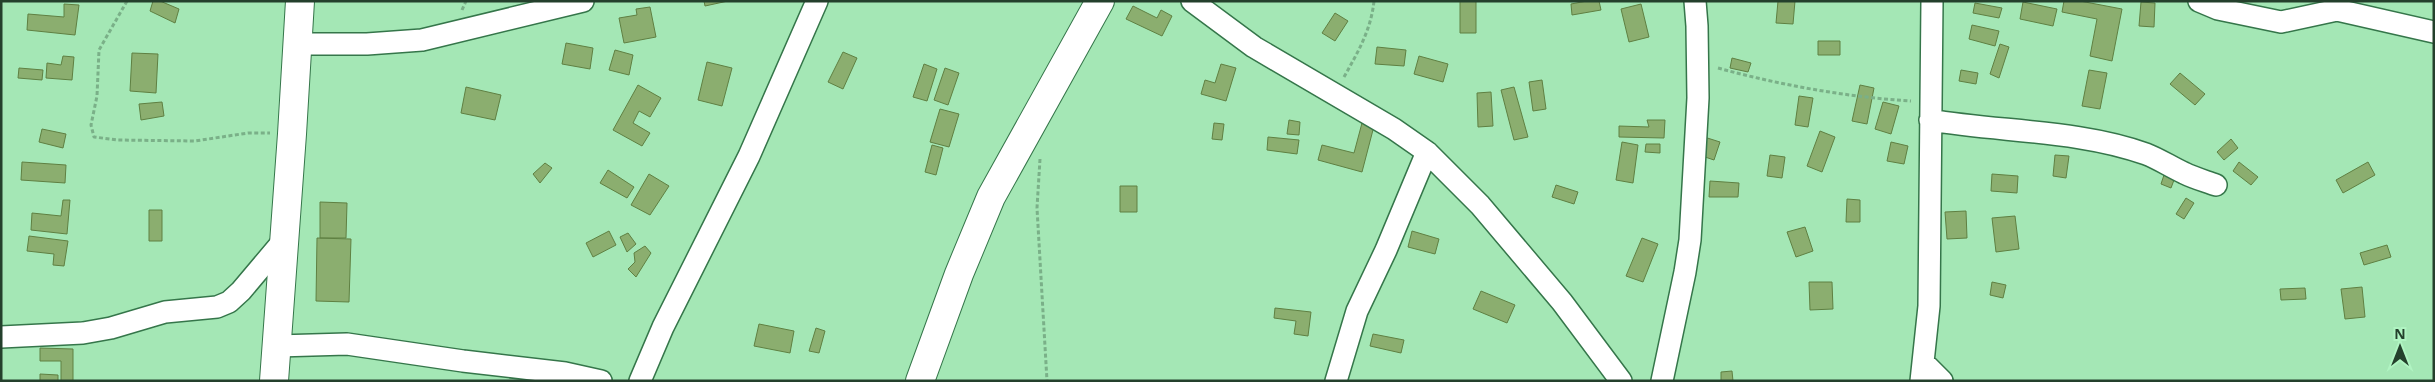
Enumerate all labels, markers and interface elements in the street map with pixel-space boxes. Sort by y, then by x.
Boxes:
north arrow [2375,322,2425,372]
text: N [2394,324,2406,343]

